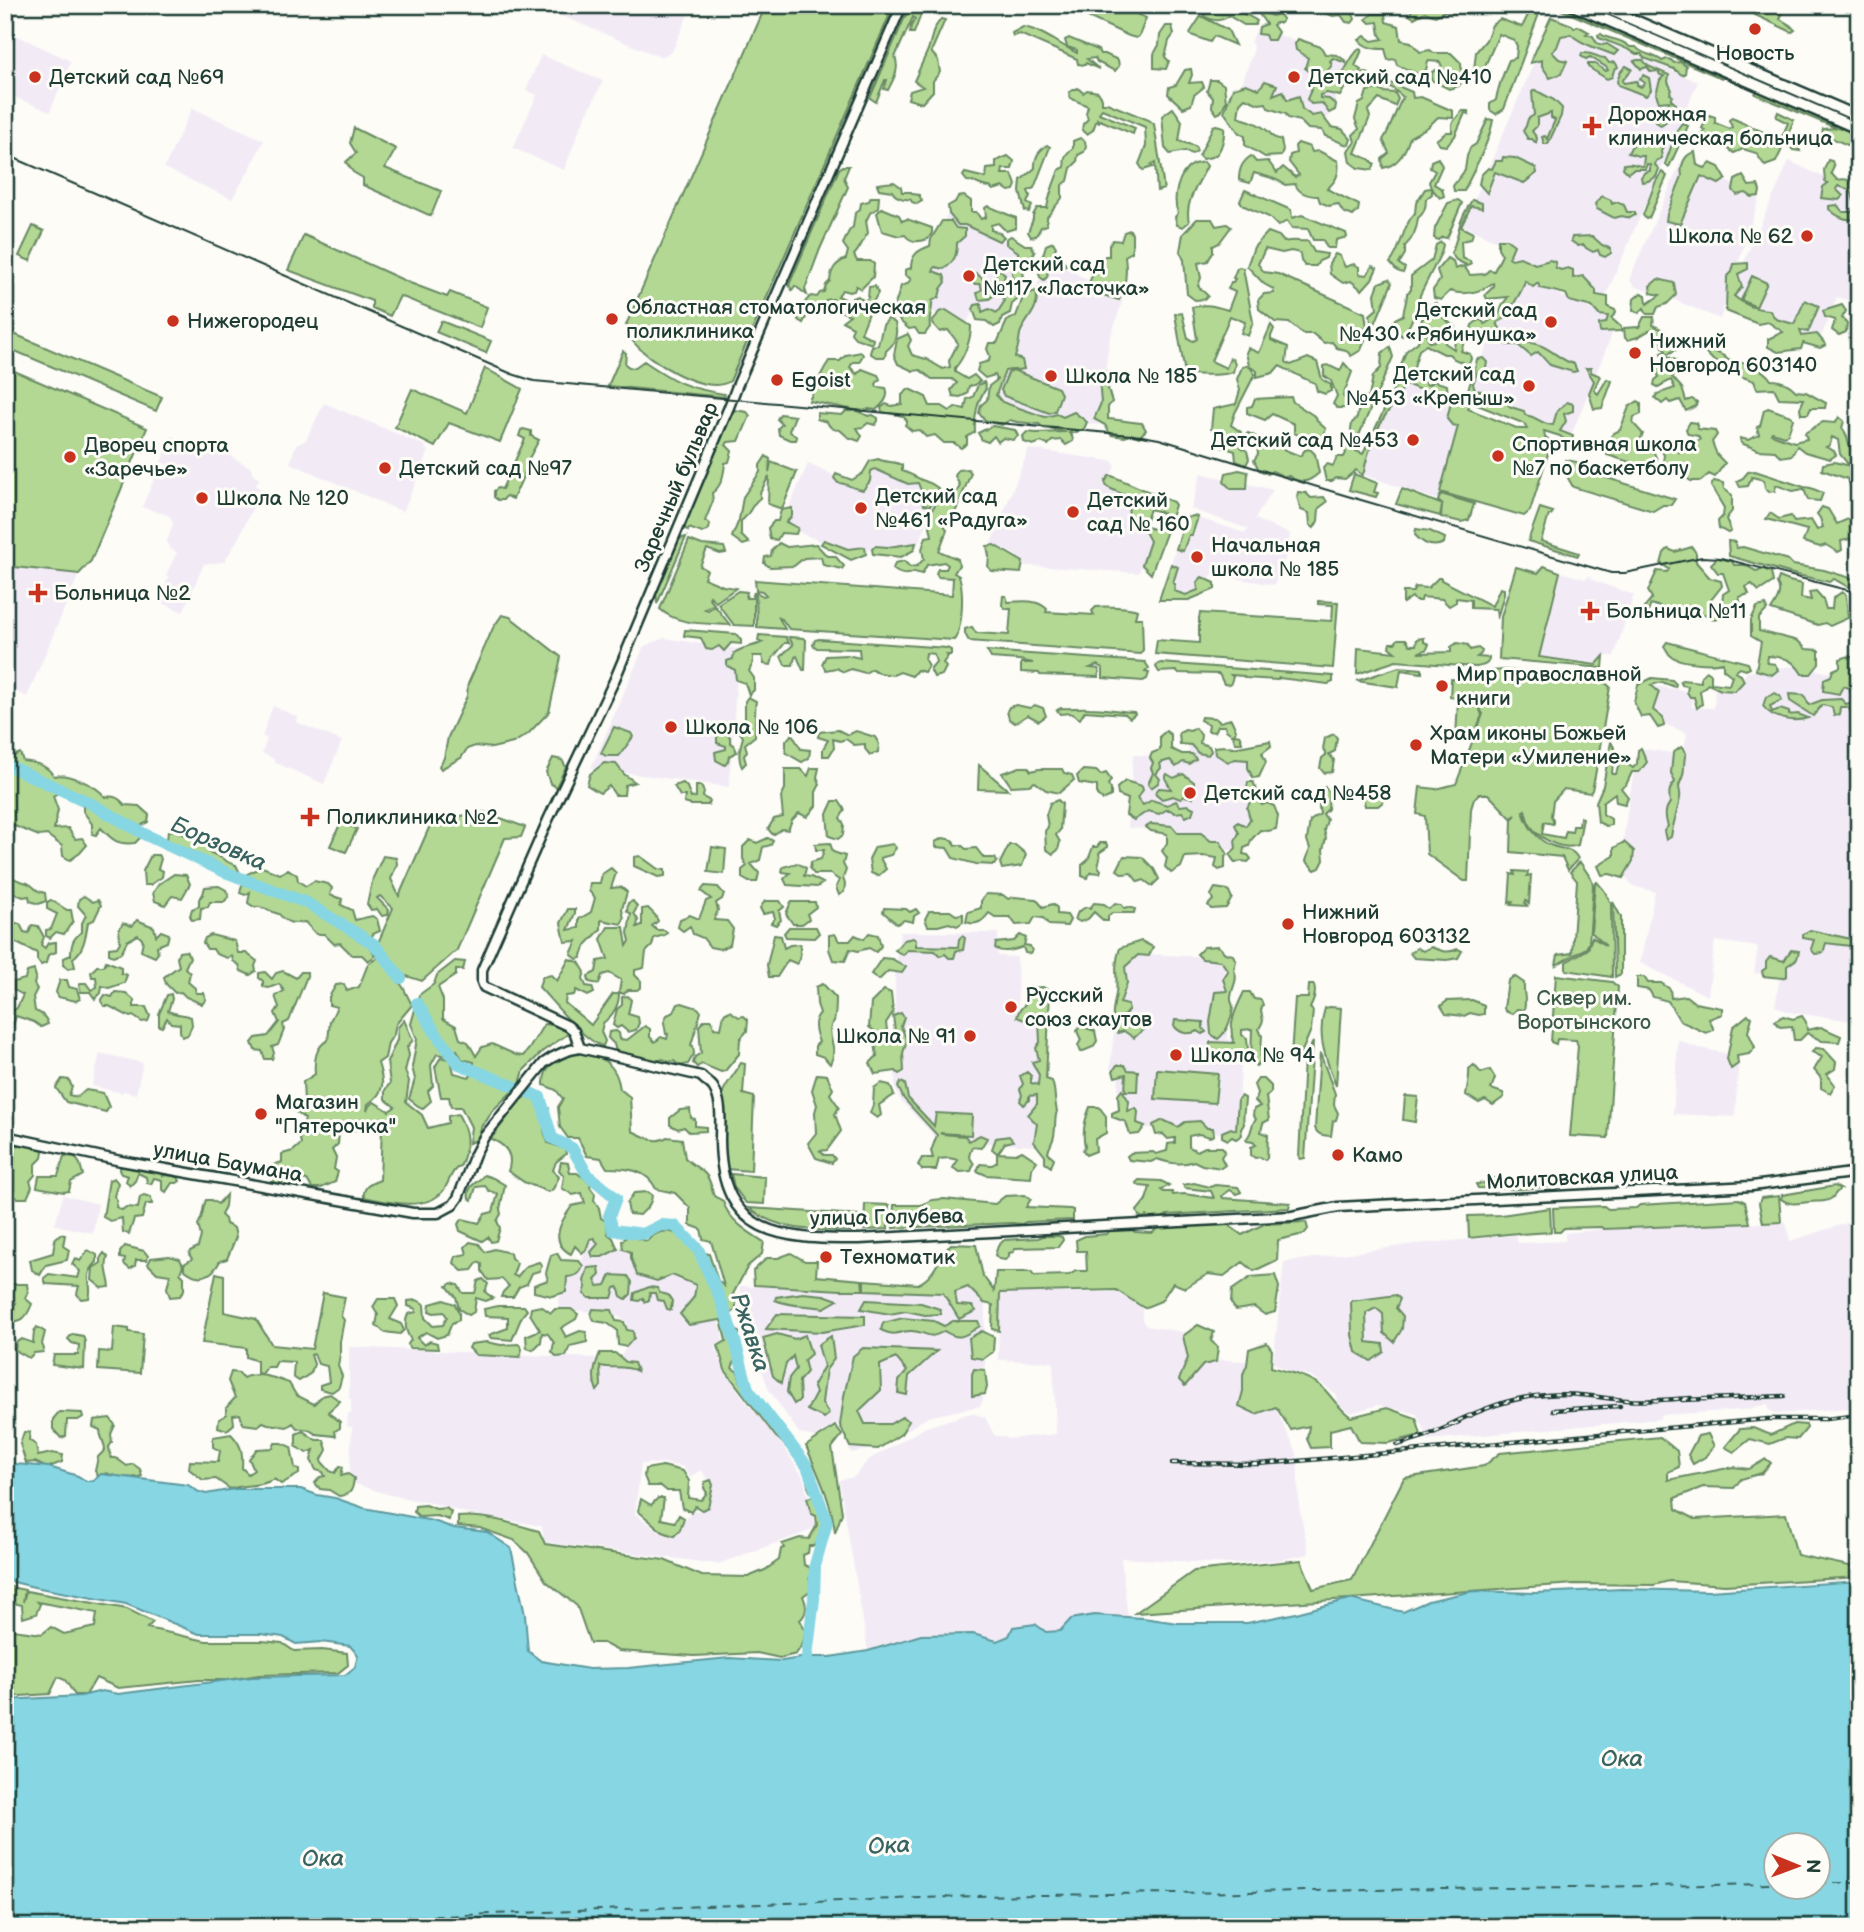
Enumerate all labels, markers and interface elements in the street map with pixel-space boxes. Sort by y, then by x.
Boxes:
marker: Новость [1747,21,1763,37]
place label: Новость [1716,41,1795,66]
place label: Детский сад №69 [49,65,224,90]
place label: Детский сад №410 [1308,65,1492,90]
marker: Детский сад №69 [27,69,43,85]
marker: Детский сад №410 [1286,69,1302,85]
place label: Дорожная клиническая больница [1608,102,1833,151]
marker: Дорожная клиническая больница [1582,116,1602,136]
place label: Школа № 62 [1668,224,1794,249]
marker: Школа № 62 [1799,228,1815,244]
place label: Детский сад №117 «Ласточка» [983,252,1150,301]
marker: Детский сад №117 «Ласточка» [961,268,977,284]
place label: Областная стоматологическая поликлиника [626,295,926,344]
place label: Детский сад №430 «Рябинушка» [1339,298,1537,347]
place label: Нижегородец [187,309,318,334]
marker: Областная стоматологическая поликлиника [604,311,620,327]
marker: Нижегородец [165,313,181,329]
marker: Детский сад №430 «Рябинушка» [1543,314,1559,330]
place label: Нижний Новгород 603140 [1649,329,1817,378]
marker: Нижний Новгород 603140 [1627,345,1643,361]
place label: Детский сад №453 «Крепыш» [1346,362,1515,411]
place label: Школа № 185 [1065,364,1198,389]
place label: Egoist [791,368,851,393]
marker: Школа № 185 [1043,368,1059,384]
marker: Egoist [769,372,785,388]
marker: Детский сад №453 «Крепыш» [1521,378,1537,394]
street label: Заречный бульвар [629,398,724,576]
place label: Детский сад №453 [1211,428,1399,453]
marker: Детский сад №453 [1405,432,1421,448]
place label: Спортивная школа №7 по баскетболу [1512,432,1698,481]
place label: Дворец спорта «Заречье» [84,433,230,482]
marker: Спортивная школа №7 по баскетболу [1490,448,1506,464]
marker: Дворец спорта «Заречье» [62,449,78,465]
place label: Детский сад №97 [399,456,573,481]
marker: Детский сад №97 [377,460,393,476]
place label: Детский сад №461 «Радуга» [875,484,1028,533]
place label: Школа № 120 [216,486,349,511]
place label: Детский сад № 160 [1087,488,1190,537]
marker: Школа № 120 [194,490,210,506]
marker: Детский сад №461 «Радуга» [853,500,869,516]
marker: Детский сад № 160 [1065,504,1081,520]
place label: Начальная школа № 185 [1211,533,1339,582]
marker: Начальная школа № 185 [1189,549,1205,565]
place label: Больница №2 [54,581,191,606]
marker: Больница №2 [28,583,48,603]
place label: Больница №11 [1606,599,1746,624]
marker: Больница №11 [1580,601,1600,621]
place label: Мир православной книги [1456,662,1642,711]
marker: Мир православной книги [1434,678,1450,694]
place label: Школа № 106 [685,715,819,740]
marker: Школа № 106 [663,719,679,735]
place label: Храм иконы Божьей Матери «Умиление» [1430,721,1632,770]
marker: Храм иконы Божьей Матери «Умиление» [1408,737,1424,753]
place label: Детский сад №458 [1204,781,1392,806]
marker: Детский сад №458 [1182,785,1198,801]
place label: Поликлиника №2 [326,805,499,830]
marker: Поликлиника №2 [300,807,320,827]
water label: Борзовка [166,810,271,877]
place label: Нижний Новгород 603132 [1302,900,1471,949]
marker: Нижний Новгород 603132 [1280,916,1296,932]
place label: Русский союз скаутов [1025,983,1152,1032]
park label: Сквер им. Воротынского [1517,986,1651,1035]
marker: Русский союз скаутов [1003,999,1019,1015]
place label: Школа № 91 [836,1024,956,1049]
marker: Школа № 91 [962,1028,978,1044]
place label: Школа № 94 [1190,1043,1315,1068]
marker: Школа № 94 [1168,1047,1184,1063]
place label: Магазин "Пятерочка" [275,1090,396,1139]
marker: Магазин "Пятерочка" [253,1106,269,1122]
street label: улица Баумана [151,1137,305,1188]
place label: Камо [1352,1143,1403,1168]
marker: Камо [1330,1147,1346,1163]
street label: Молитовская улица [1485,1160,1679,1195]
street label: улица Голубева [810,1204,965,1231]
place label: Техноматик [840,1245,955,1270]
marker: Техноматик [818,1249,834,1265]
water label: Ржавка [724,1289,776,1376]
water label: Ока [1601,1745,1643,1773]
north arrow [1762,1830,1832,1900]
water label: Ока [867,1831,911,1861]
water label: Ока [302,1845,344,1873]
text: N [1801,1859,1824,1874]

